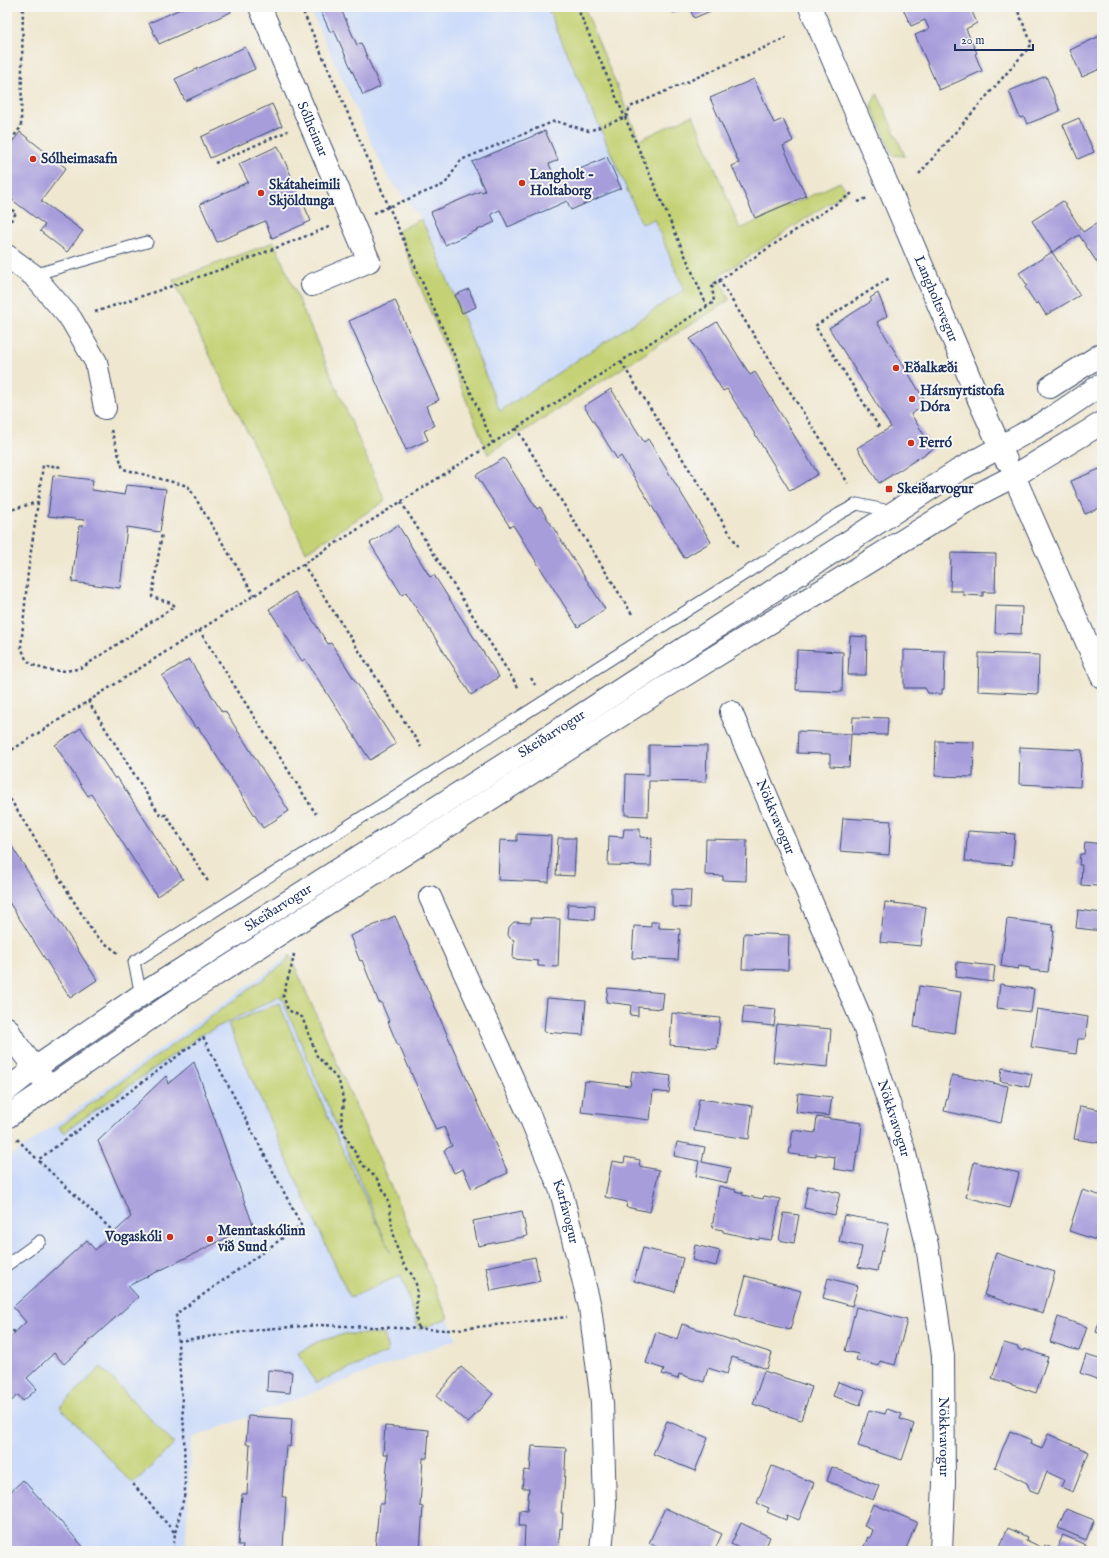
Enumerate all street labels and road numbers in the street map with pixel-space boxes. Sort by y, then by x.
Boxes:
street label: Sólheimar [293,99,332,159]
street label: Langholtsvegur [910,253,962,345]
street label: Skeiðarvogur [515,706,589,762]
street label: Nökkvavogur [752,777,799,857]
street label: Skeiðarvogur [241,880,315,936]
street label: Nökkvavogur [873,1078,914,1159]
street label: Karfavogur [548,1177,583,1246]
street label: Nökkvavogur [934,1397,953,1477]

